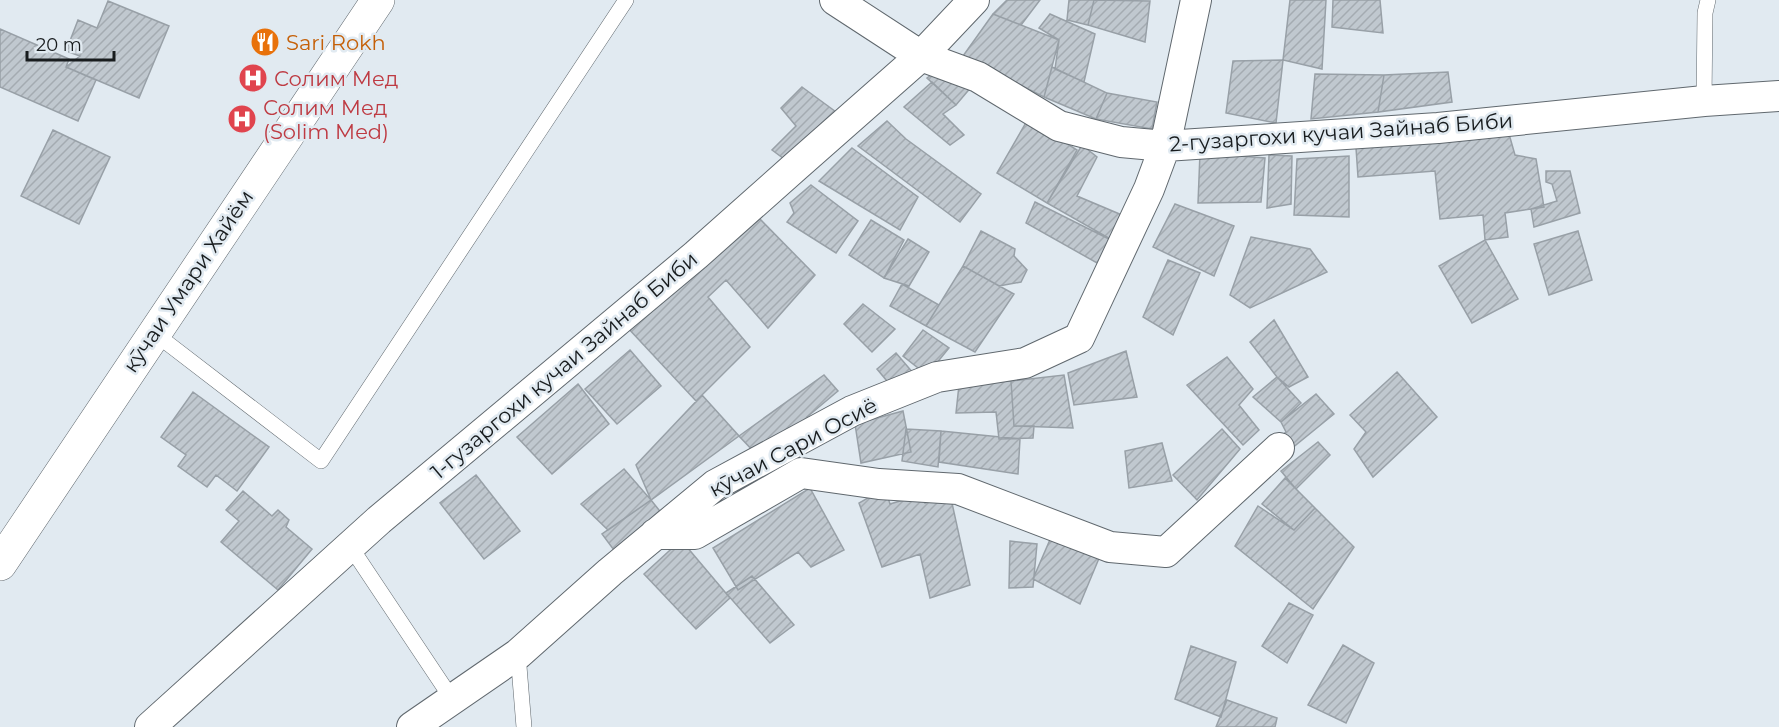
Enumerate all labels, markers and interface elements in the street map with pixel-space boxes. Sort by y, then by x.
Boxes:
scale bar [27,24,114,62]
restaurant icon: Sari Rokh [249,26,281,58]
place label: Sari Rokh [286,30,386,55]
text: 20 m [36,34,82,56]
hospital icon: Солим Мед [237,62,269,94]
place label: Солим Мед [274,66,398,91]
place label: Солим Мед (Solim Med) [263,95,389,144]
hospital icon: Солим Мед (Solim Med) [226,103,258,135]
street label: 2-гузаргохи кучаи Зайнаб Биби [1168,108,1514,156]
street label: кӯчаи Умари Хайём [118,185,258,377]
street label: 1-гузаргохи кучаи Зайнаб Биби [426,246,702,484]
street label: кӯчаи Сари Осиё [705,392,881,502]

